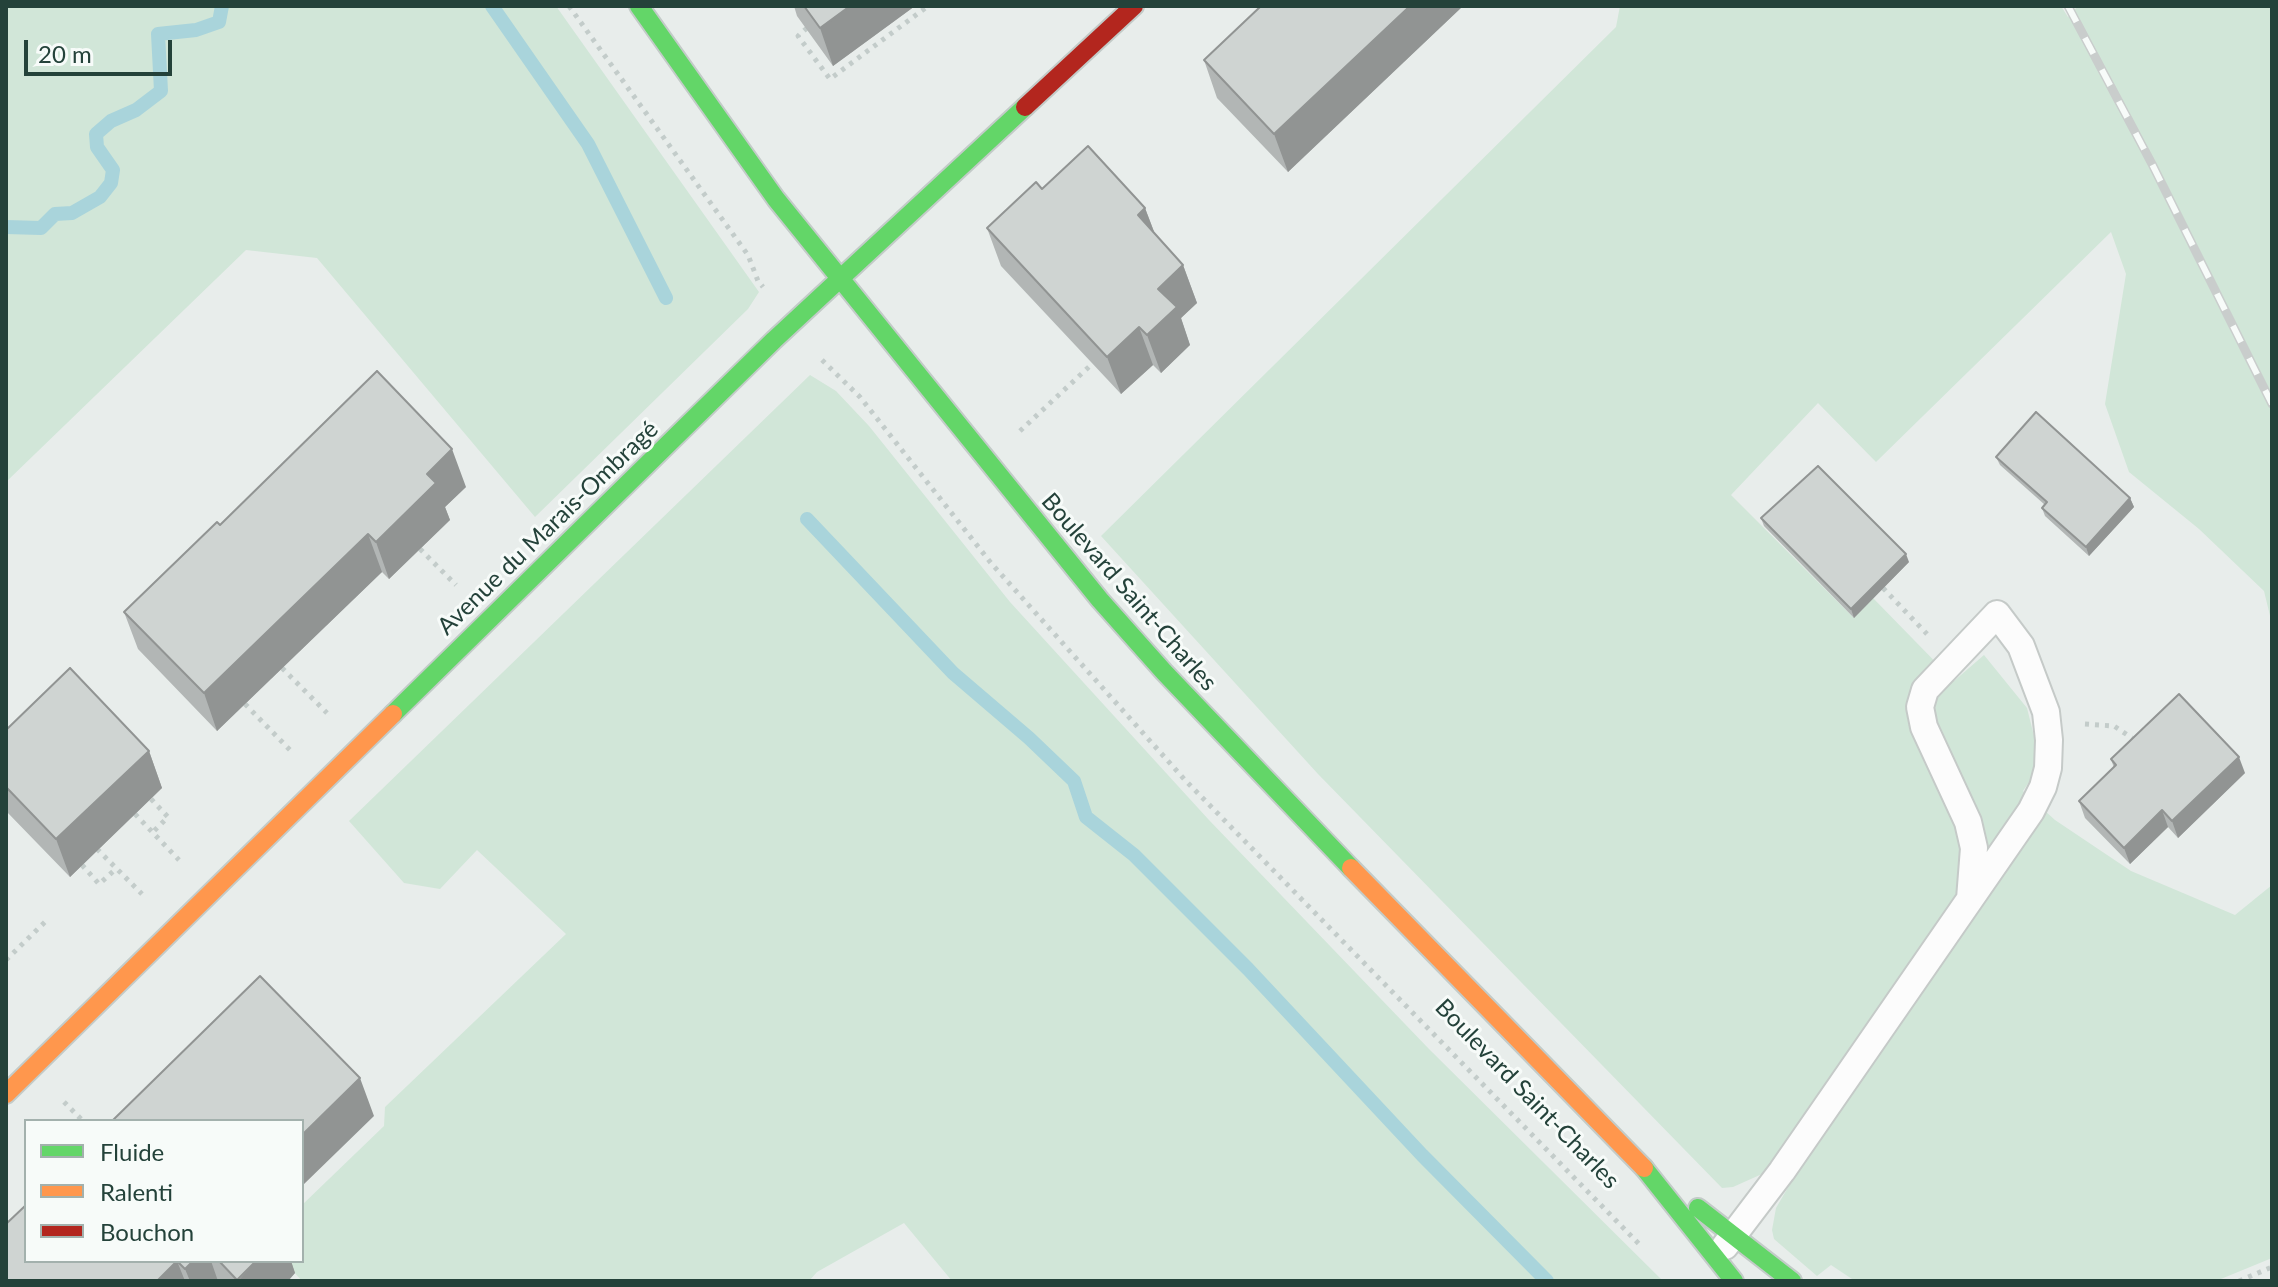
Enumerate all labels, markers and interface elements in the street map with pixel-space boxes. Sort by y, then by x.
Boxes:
scale bar [28,24,176,74]
text: 20 m [38,39,92,68]
street label: Avenue du Marais-Ombragé [432,415,664,641]
street label: Boulevard Saint-Charles [1035,487,1223,697]
street label: Boulevard Saint-Charles [1429,993,1625,1195]
legend [24,1119,304,1263]
text: Fluide [100,1137,164,1166]
text: Ralenti [100,1177,173,1206]
text: Bouchon [100,1217,194,1246]

